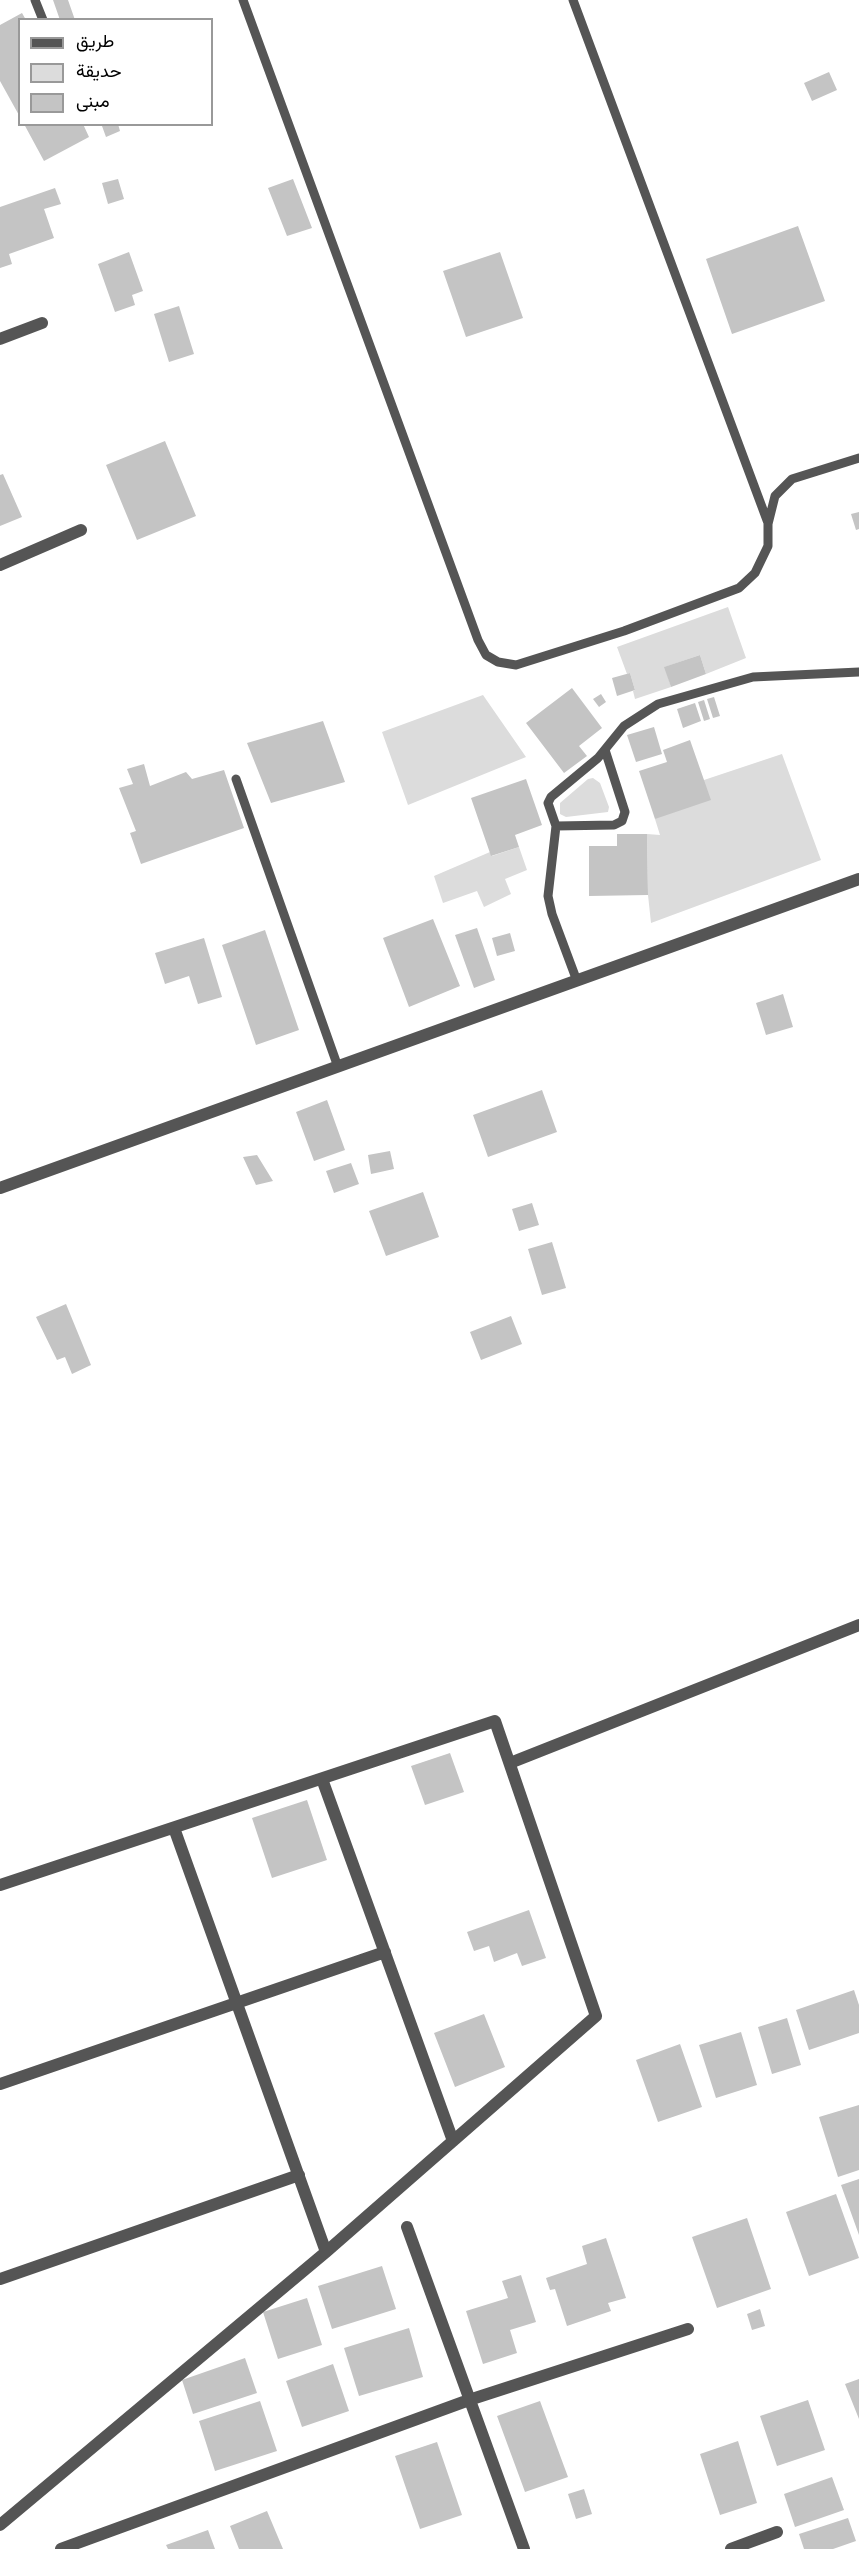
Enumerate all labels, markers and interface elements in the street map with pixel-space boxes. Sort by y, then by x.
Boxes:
legend [18,18,213,126]
text: طريق [76,29,114,52]
text: حديقة [76,59,122,82]
text: مبنى [76,89,110,112]

